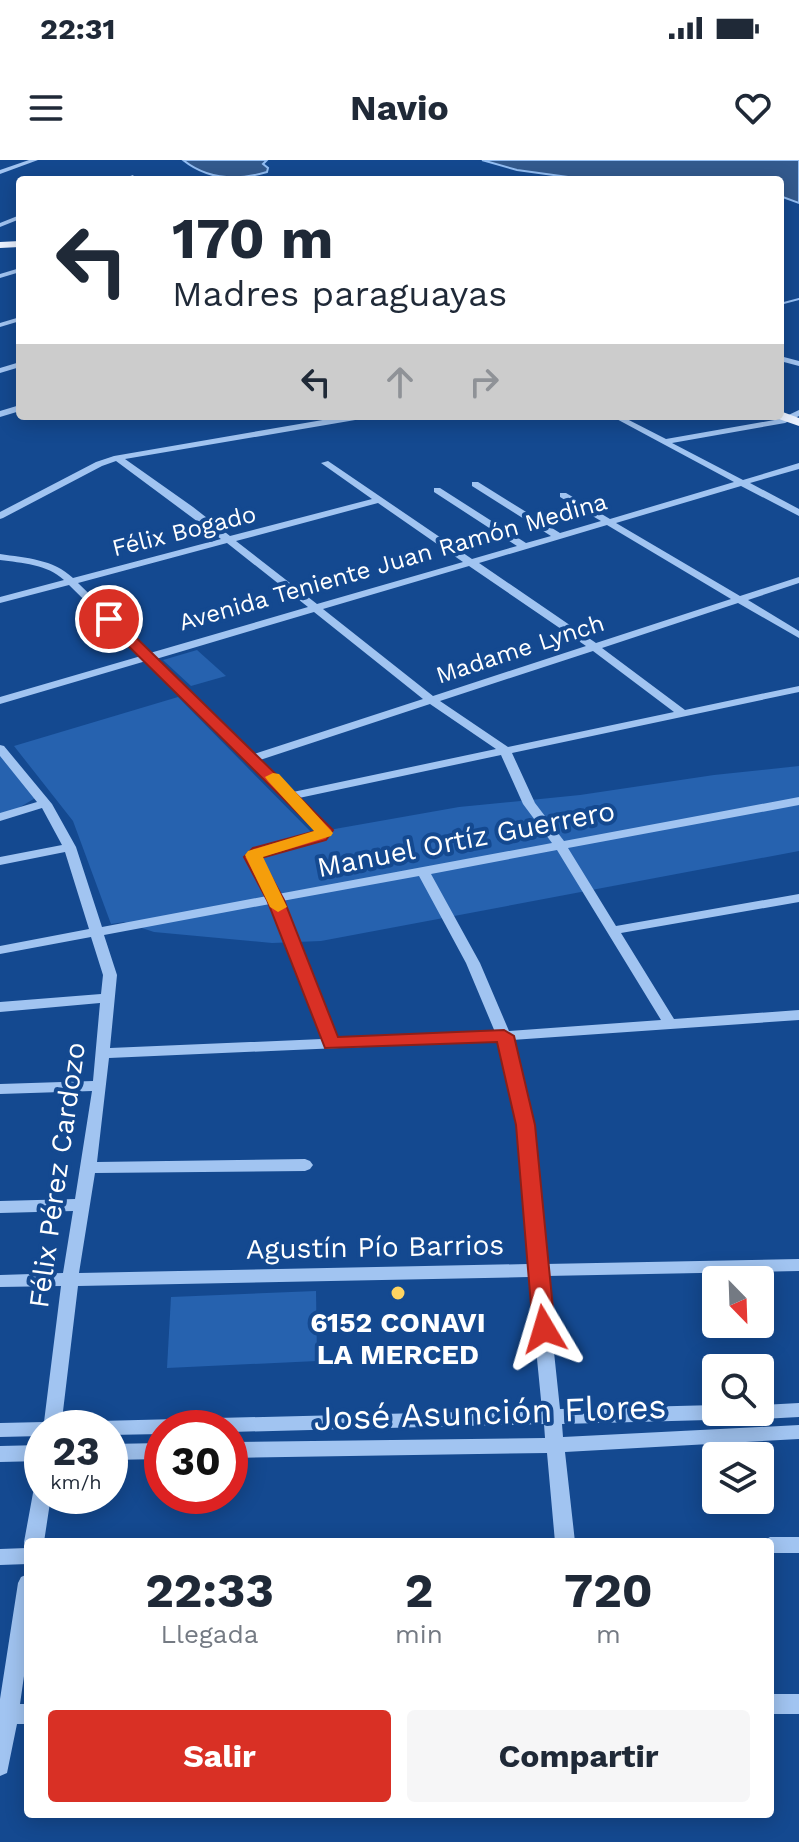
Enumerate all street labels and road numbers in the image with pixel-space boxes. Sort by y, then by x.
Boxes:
street label: Avenida Teniente Juan Ramón Medina [176,487,610,637]
street label: Félix Bogado [109,500,259,562]
street label: Madame Lynch [432,609,608,689]
street label: Manuel Ortíz Guerrero [314,794,618,884]
street label: Félix Pérez Cardozo [22,1040,92,1310]
street label: Agustín Pío Barrios [246,1228,504,1266]
street label: José Asunción Flores [313,1386,667,1438]

